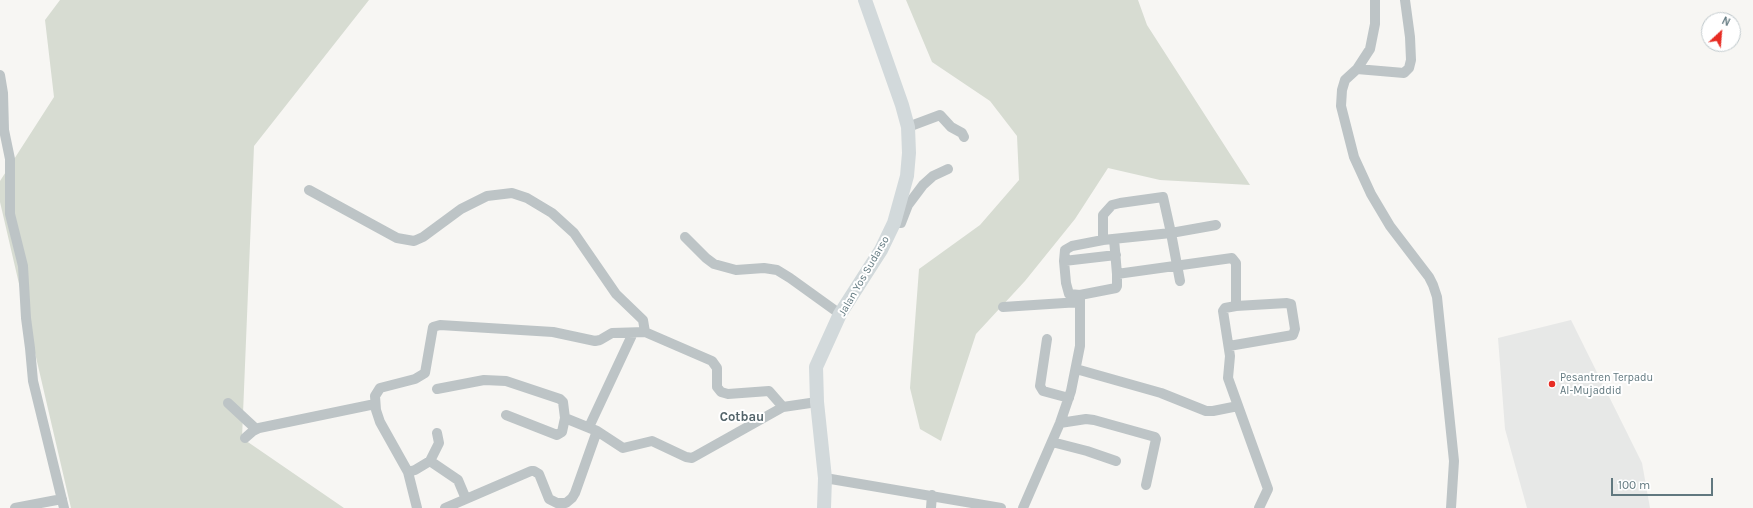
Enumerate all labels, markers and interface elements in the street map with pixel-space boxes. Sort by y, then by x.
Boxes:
north arrow [1701,12,1741,52]
text: N [1720,14,1732,29]
street label: Jalan Yos Sudarso [836,234,892,318]
place label: Pesantren Terpadu Al-Mujaddid [1560,371,1653,397]
marker: Pesantren Terpadu Al-Mujaddid [1547,379,1557,389]
district label: Cotbau [720,409,764,425]
scale bar [1613,470,1715,496]
text: 100 m [1618,478,1650,492]

